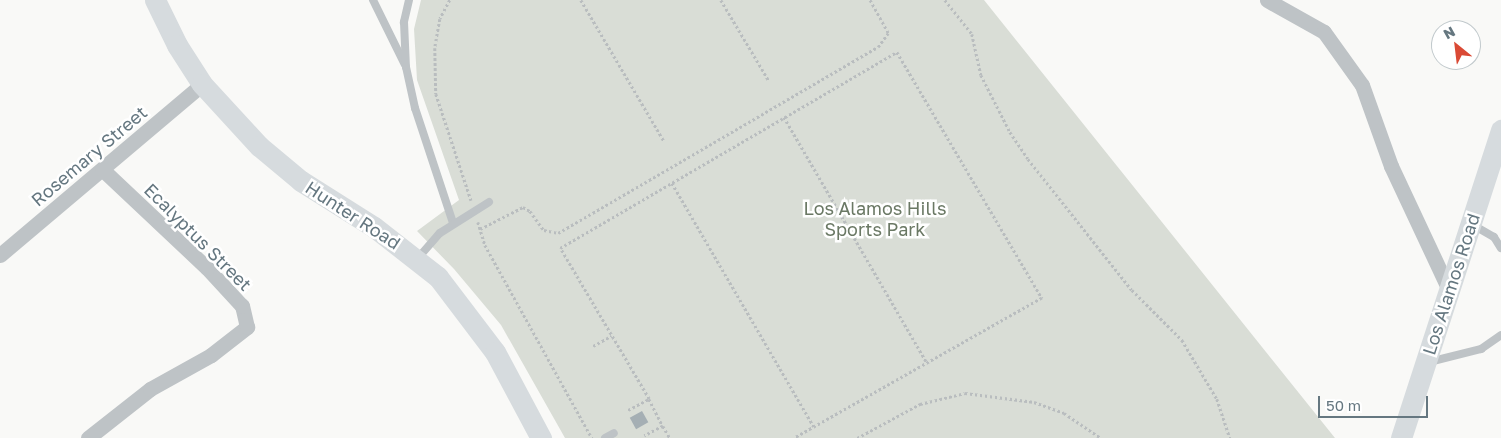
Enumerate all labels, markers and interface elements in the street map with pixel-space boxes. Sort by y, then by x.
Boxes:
north arrow [1431,20,1481,70]
text: N [1440,22,1458,42]
street label: Rosemary Street [27,101,151,211]
street label: Hunter Road [302,176,404,254]
street label: Ecalyptus Street [140,179,256,295]
park label: Los Alamos Hills Sports Park [804,198,946,240]
street label: Los Alamos Road [1418,211,1484,357]
scale bar [1321,386,1431,418]
text: 50 m [1326,396,1361,414]

